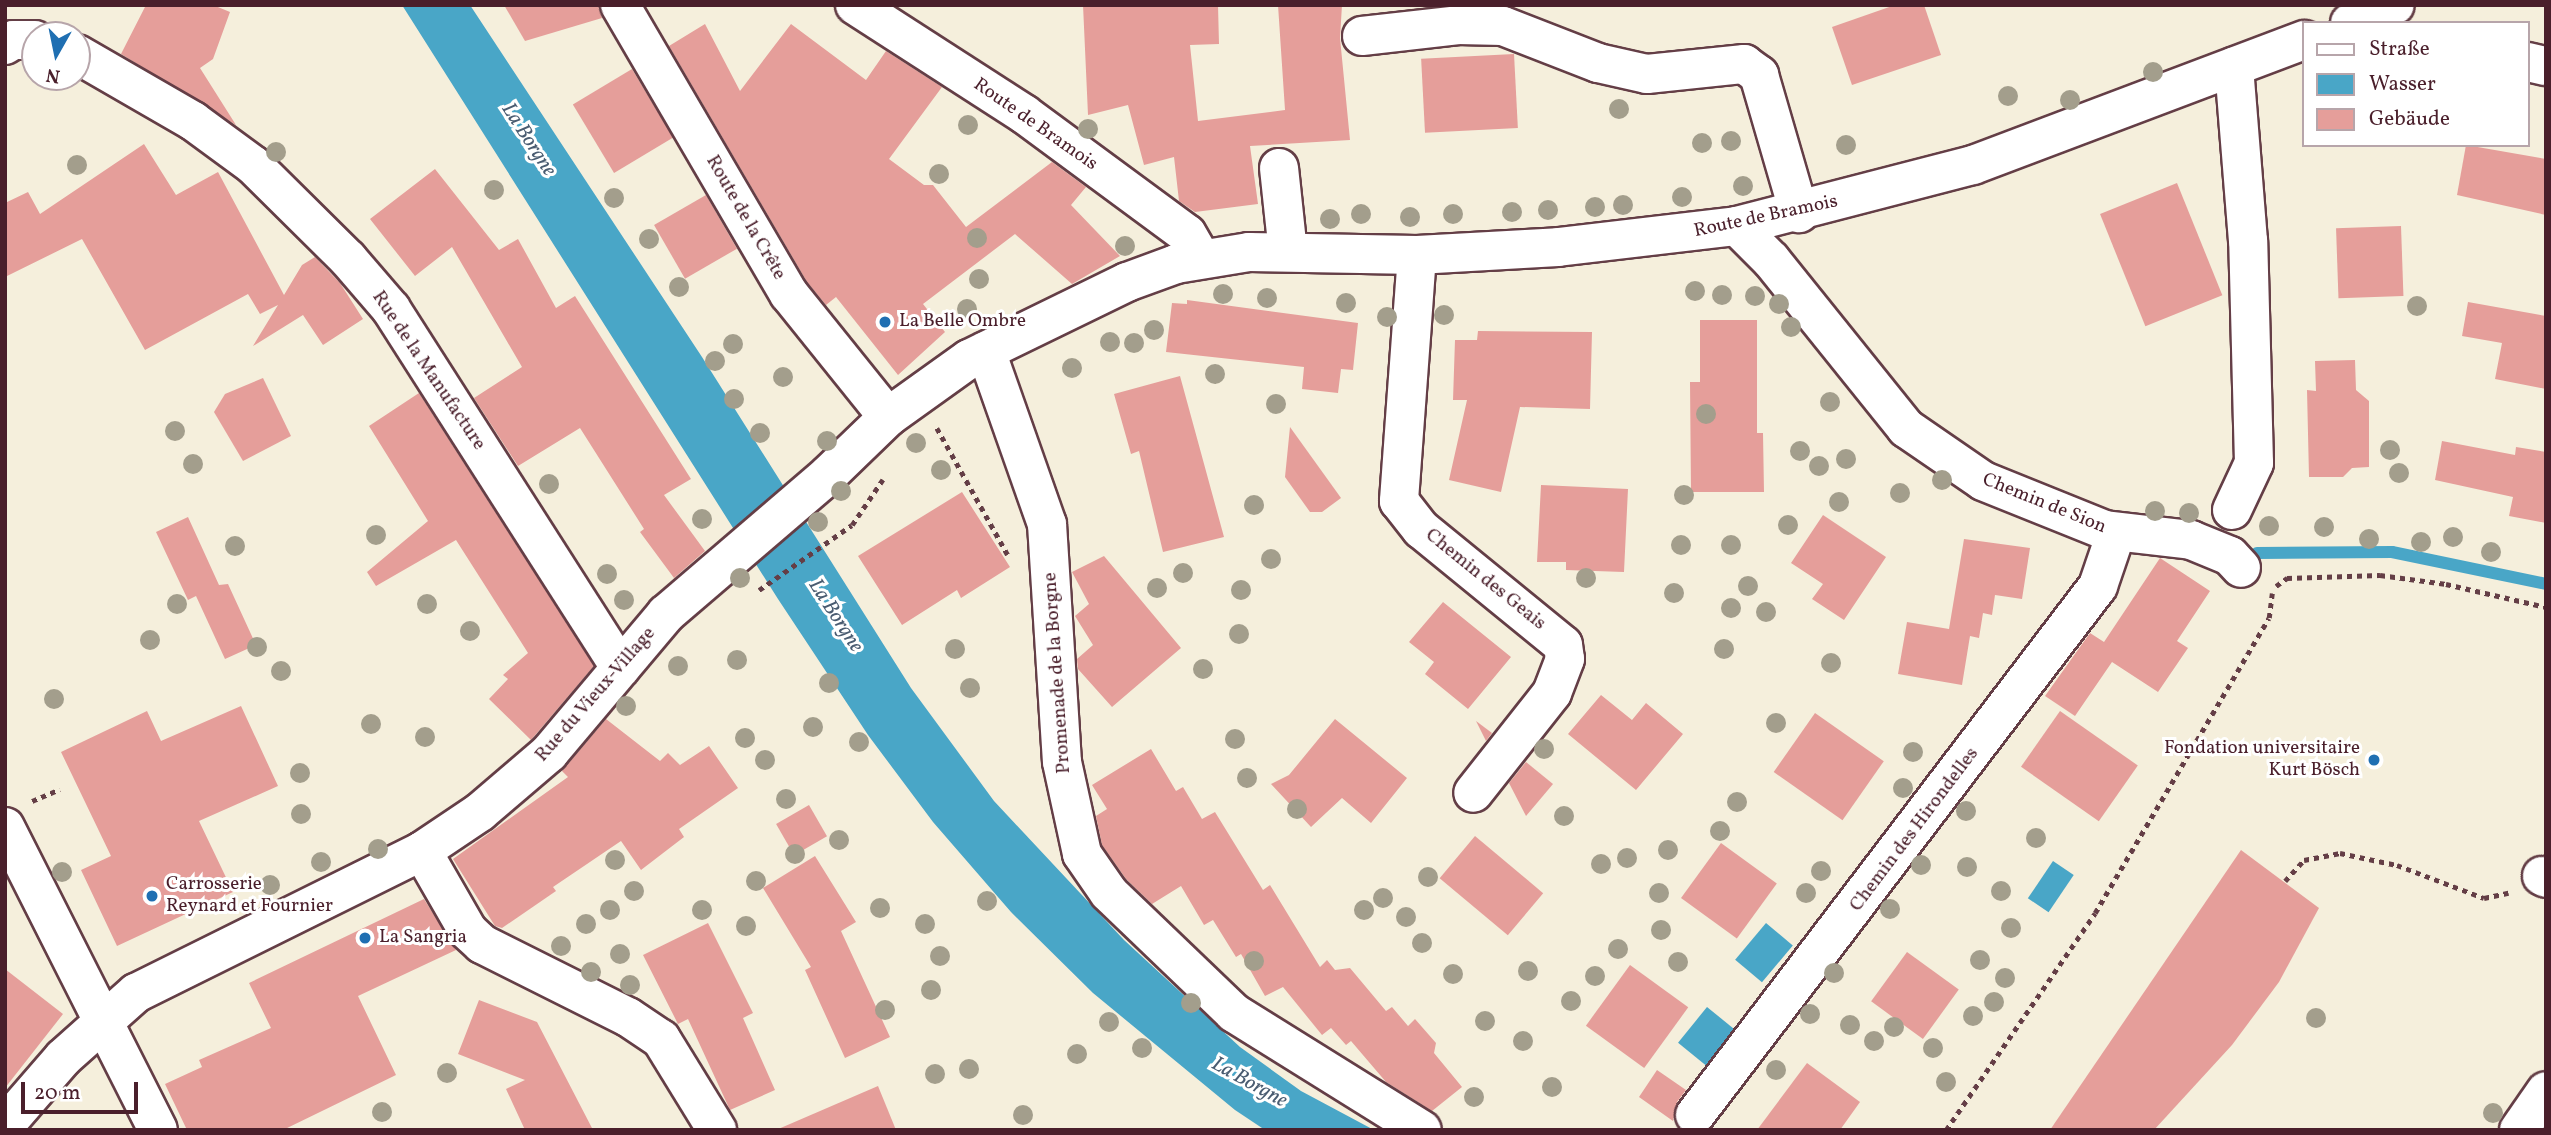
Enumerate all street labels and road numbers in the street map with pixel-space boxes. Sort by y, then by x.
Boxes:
street label: Route de Bramois [969,74,1101,176]
street label: Route de la Crête [700,152,790,284]
street label: Route de Bramois [1692,191,1840,243]
street label: Rue de la Manufacture [366,287,490,455]
street label: Chemin de Sion [1979,469,2109,539]
street label: Chemin des Geais [1420,524,1550,636]
street label: Promenade de la Borgne [1040,572,1076,774]
street label: Rue du Vieux-Village [531,623,661,767]
street label: Chemin des Hirondelles [1846,743,1984,917]

